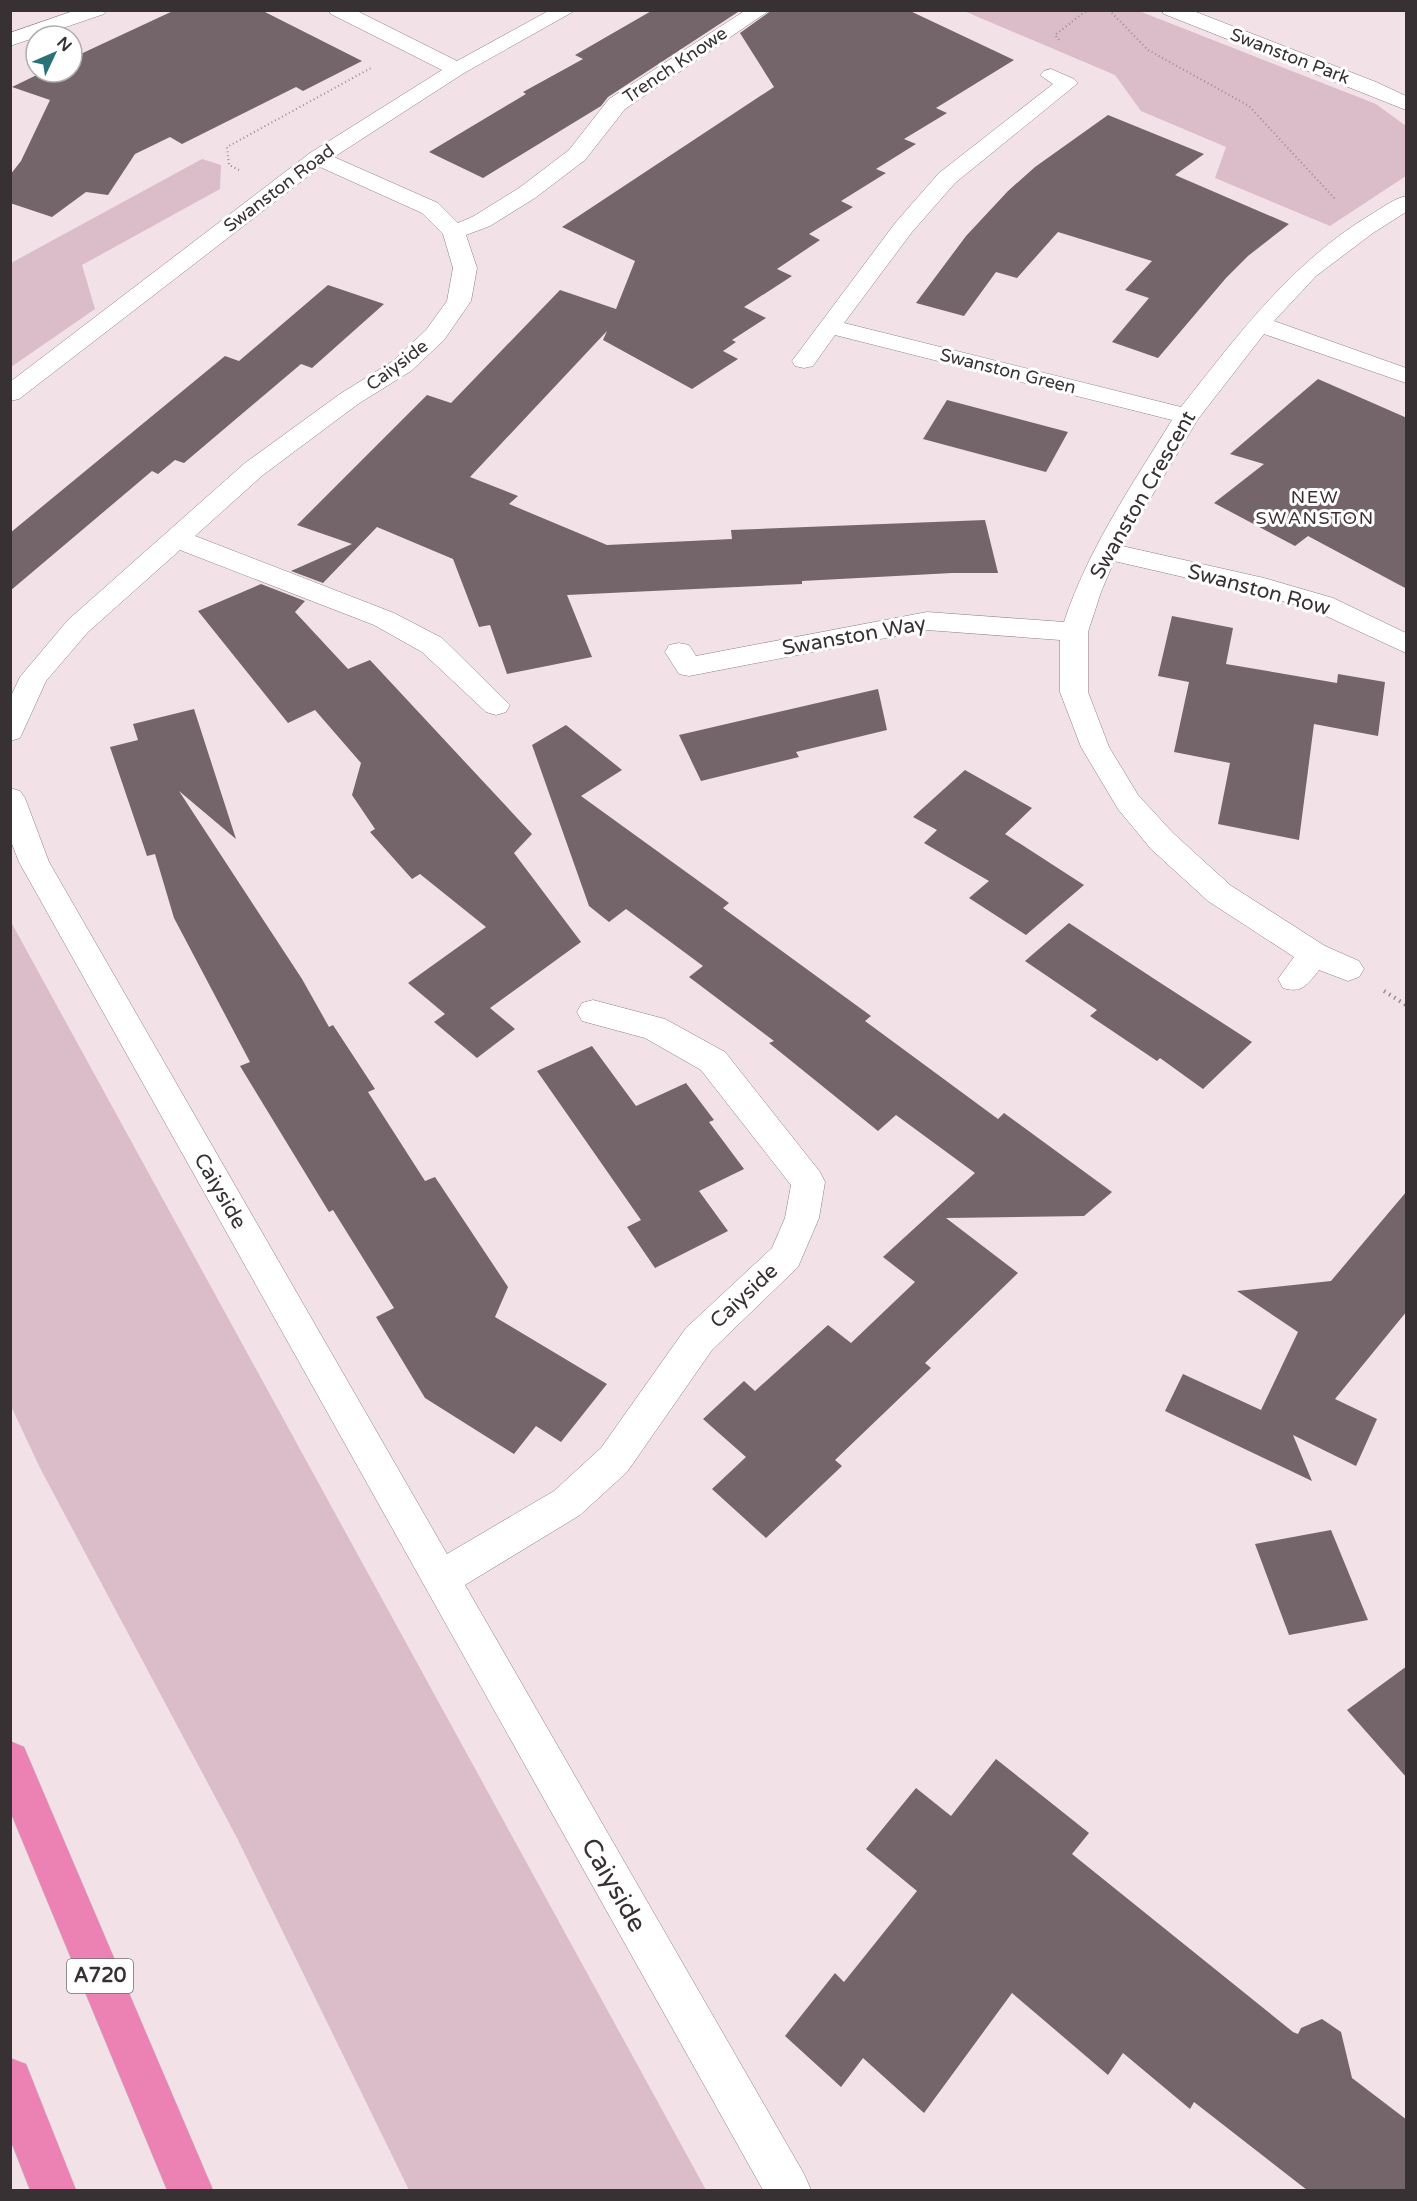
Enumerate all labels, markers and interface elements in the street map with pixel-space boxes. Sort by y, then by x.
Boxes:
street label: Trench Knowe [619,22,731,108]
street label: Swanston Park [1227,23,1353,89]
north arrow [24,24,84,84]
text: N [52,33,76,56]
street label: Swanston Road [219,139,339,237]
street label: Caiyside [362,335,432,395]
street label: Swanston Green [938,343,1078,399]
street label: Swanston Crescent [1085,406,1201,584]
district label: NEW SWANSTON [1255,486,1375,529]
street label: Swanston Row [1185,559,1333,621]
street label: Swanston Way [780,611,928,661]
street label: Caiyside [188,1149,252,1233]
street label: Caiyside [705,1258,783,1334]
street label: Caiyside [575,1833,653,1937]
road number: A720 [67,1959,133,1993]

